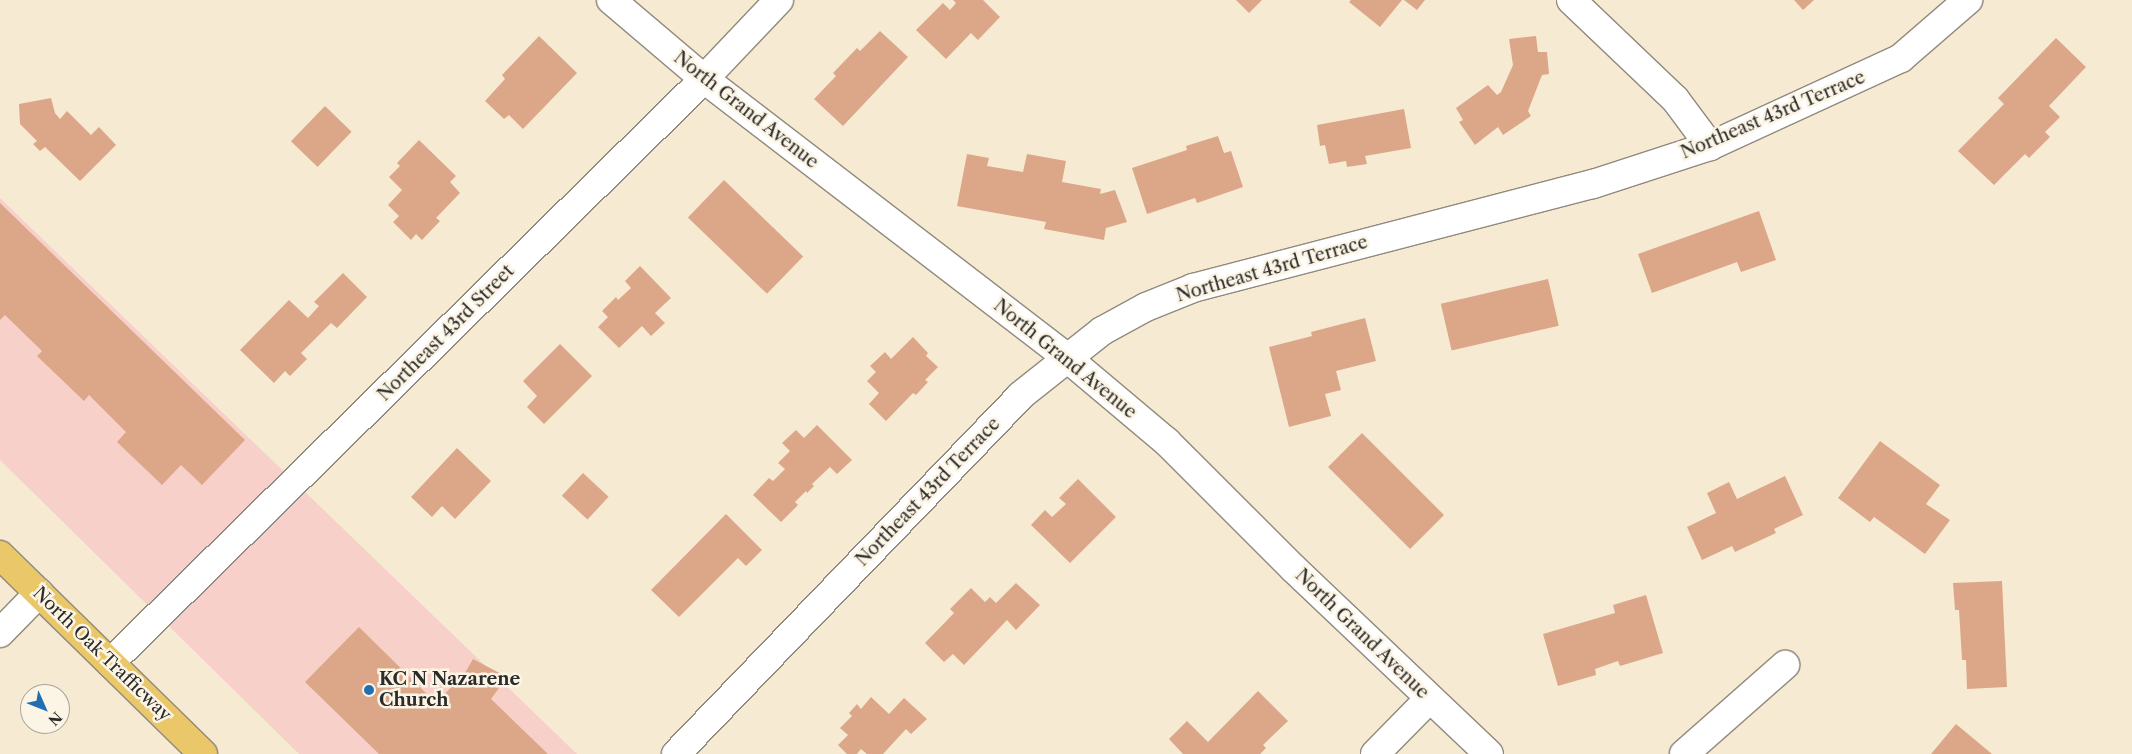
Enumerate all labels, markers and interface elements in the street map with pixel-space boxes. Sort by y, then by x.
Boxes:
street label: North Grand Avenue [669,47,823,173]
street label: Northeast 43rd Terrace [1677,66,1869,164]
street label: Northeast 43rd Terrace [1174,231,1370,307]
street label: Northeast 43rd Street [373,260,519,406]
street label: North Grand Avenue [989,295,1141,423]
street label: Northeast 43rd Terrace [851,413,1005,571]
street label: North Grand Avenue [1290,564,1434,704]
street label: North Oak Trafficway [28,582,176,726]
place label: KC N Nazarene Church [379,669,520,712]
north arrow [20,684,70,734]
marker: KC N Nazarene Church [363,684,375,696]

